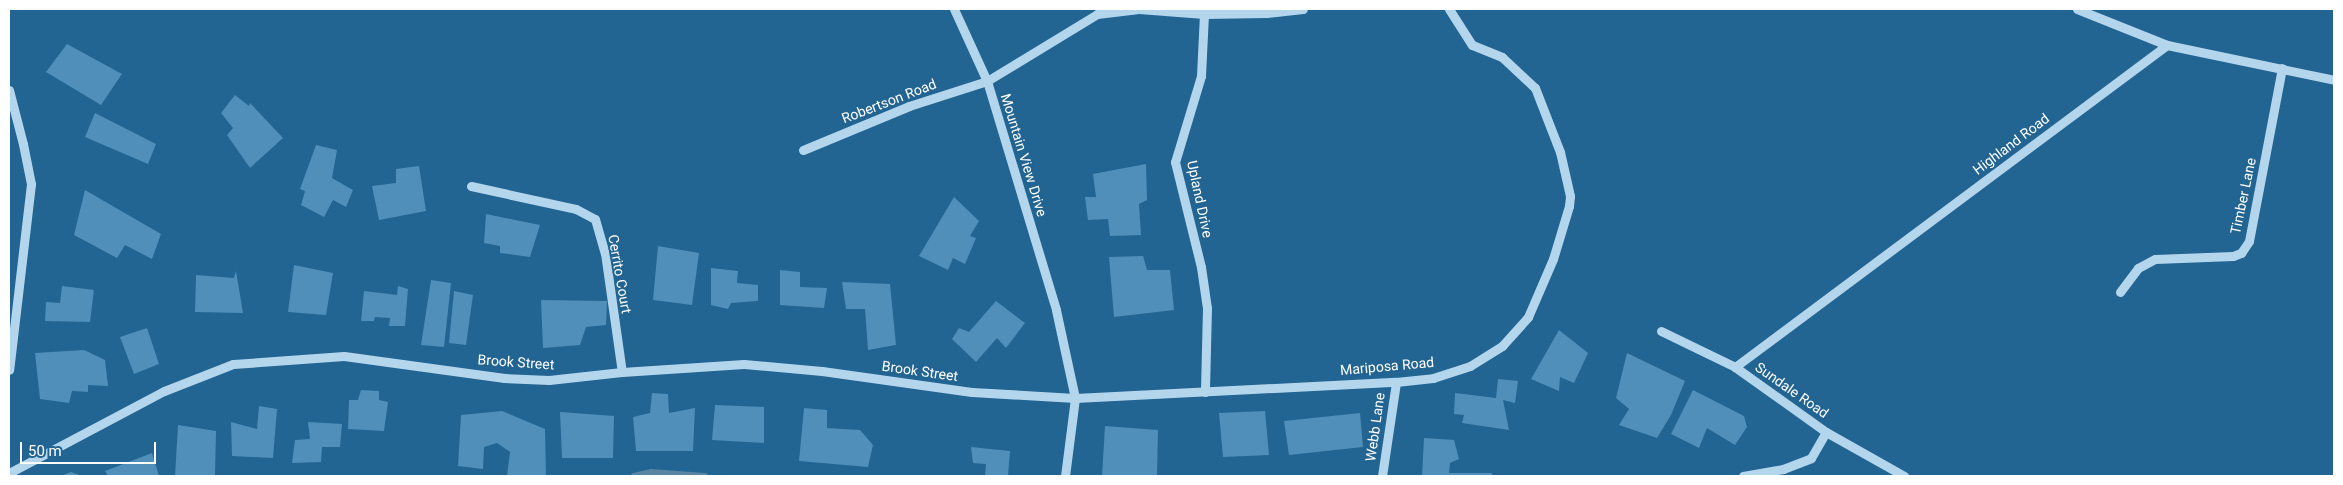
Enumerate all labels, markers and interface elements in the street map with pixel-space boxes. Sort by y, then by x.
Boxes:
street label: Robertson Road [839,75,939,127]
street label: Mountain View Drive [997,92,1051,218]
street label: Highland Road [1970,110,2052,178]
street label: Timber Lane [2227,156,2259,236]
street label: Upland Drive [1184,159,1216,239]
street label: Cerrito Court [605,233,635,315]
street label: Brook Street [477,351,555,373]
street label: Mariposa Road [1339,354,1435,378]
street label: Brook Street [881,357,959,385]
street label: Sundale Road [1752,359,1832,421]
street label: Webb Lane [1362,392,1388,462]
scale bar [22,432,159,464]
text: 50 m [28,442,62,460]

